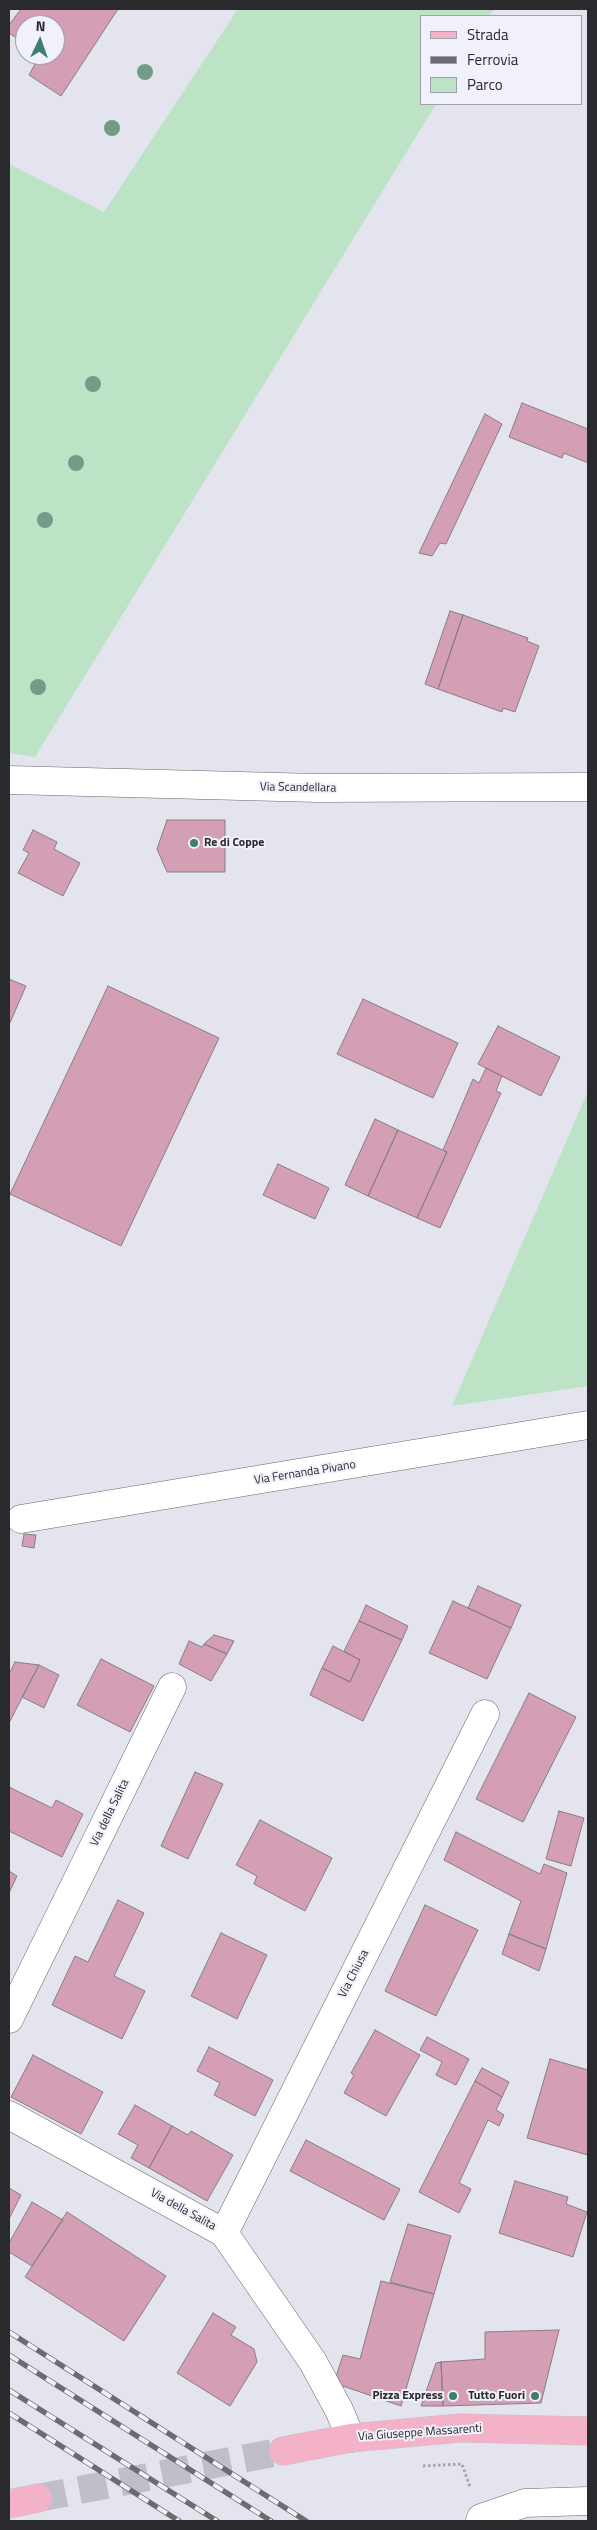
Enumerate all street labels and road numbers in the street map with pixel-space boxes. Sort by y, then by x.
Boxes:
street label: Via Scandellara [260,780,336,796]
street label: Via Fernanda Pivano [253,1458,357,1488]
street label: Via della Salita [88,1777,132,1849]
street label: Via Chiusa [336,1948,372,2000]
street label: Via della Salita [148,2186,218,2234]
street label: Via Giuseppe Massarenti [358,2421,482,2445]

